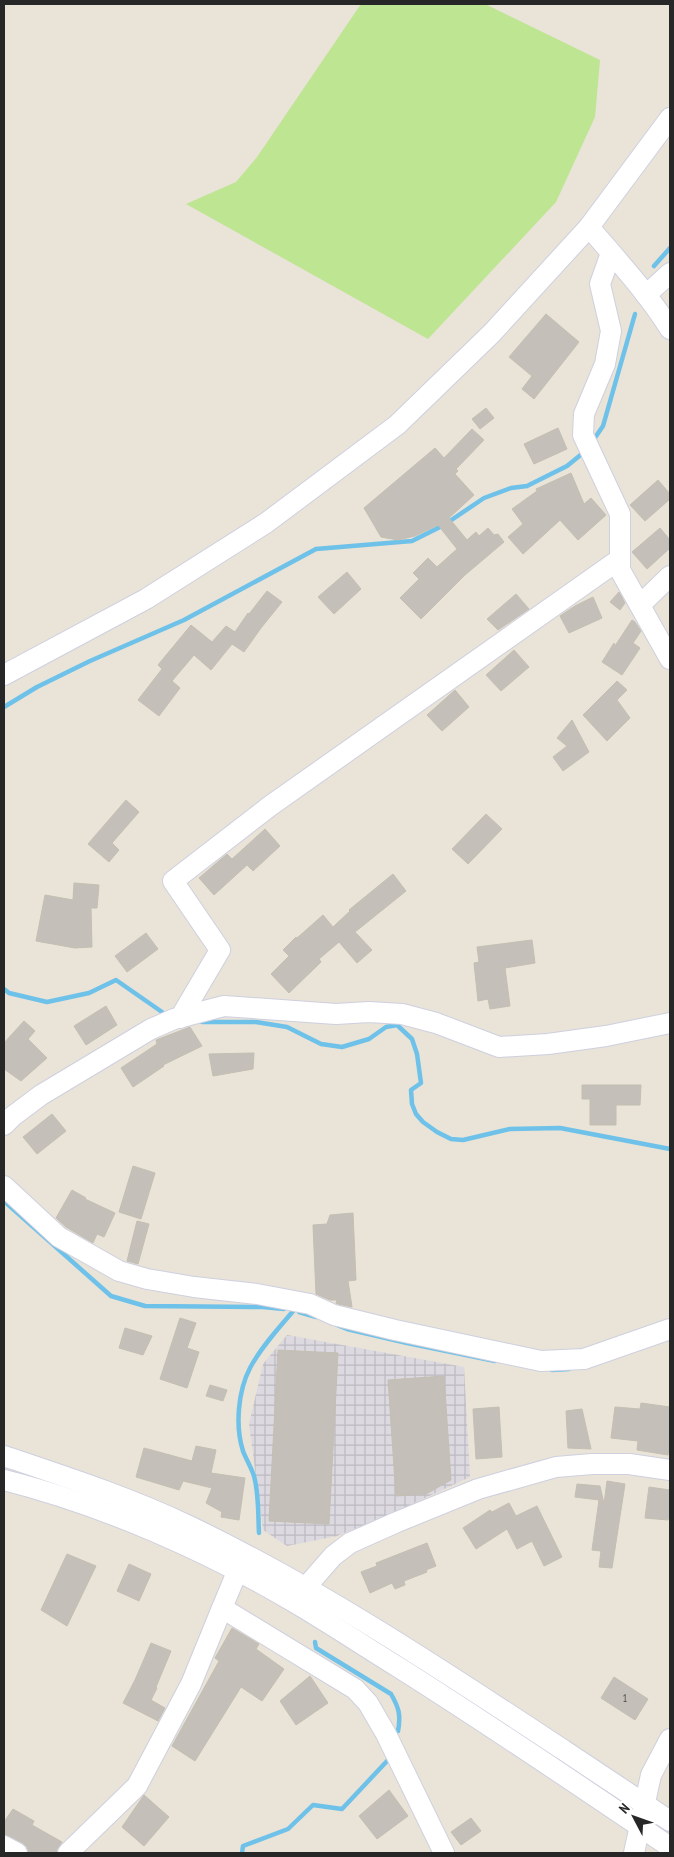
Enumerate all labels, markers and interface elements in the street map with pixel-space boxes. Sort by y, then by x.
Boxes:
house number: 1 [623,1691,628,1705]
north arrow [609,1792,659,1842]
text: N [615,1800,633,1817]

